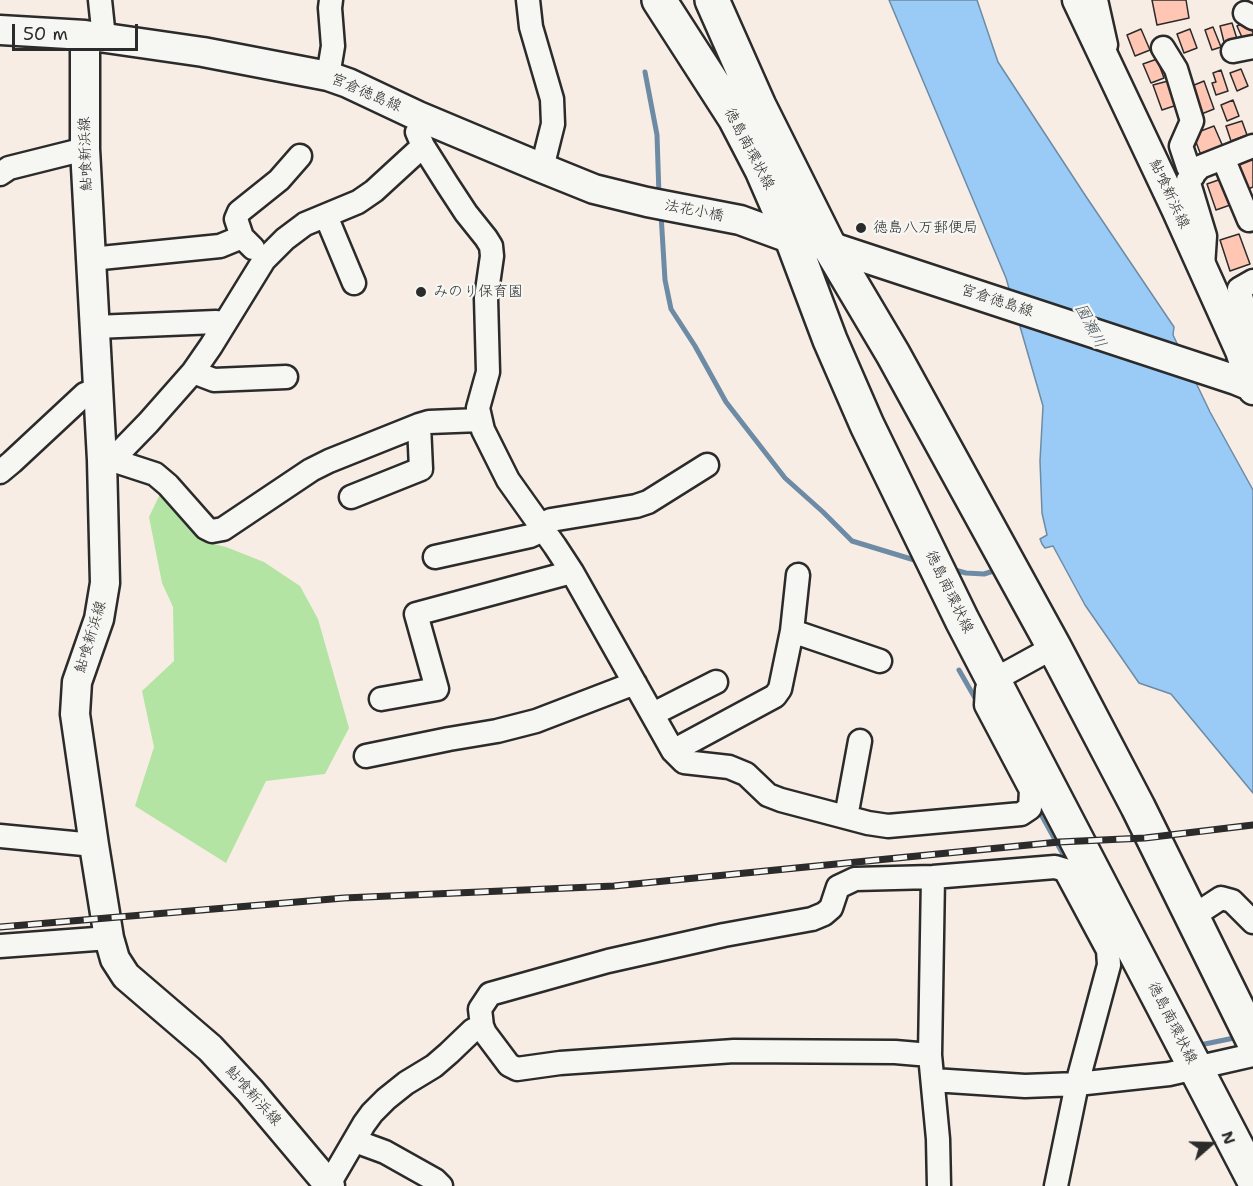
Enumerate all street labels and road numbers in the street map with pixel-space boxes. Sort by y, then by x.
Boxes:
street label: 宮倉徳島線 [328,70,404,116]
street label: 徳島南環状線 [720,105,778,193]
street label: 鮎喰新浜線 [76,116,96,192]
street label: 鮎喰新浜線 [1145,156,1193,232]
street label: 法花小橋 [663,196,725,226]
street label: 宮倉徳島線 [959,281,1035,321]
street label: 徳島南環状線 [921,548,977,636]
street label: 鮎喰新浜線 [71,599,111,675]
street label: 徳島南環状線 [1144,979,1200,1067]
street label: 鮎喰新浜線 [221,1062,285,1130]

